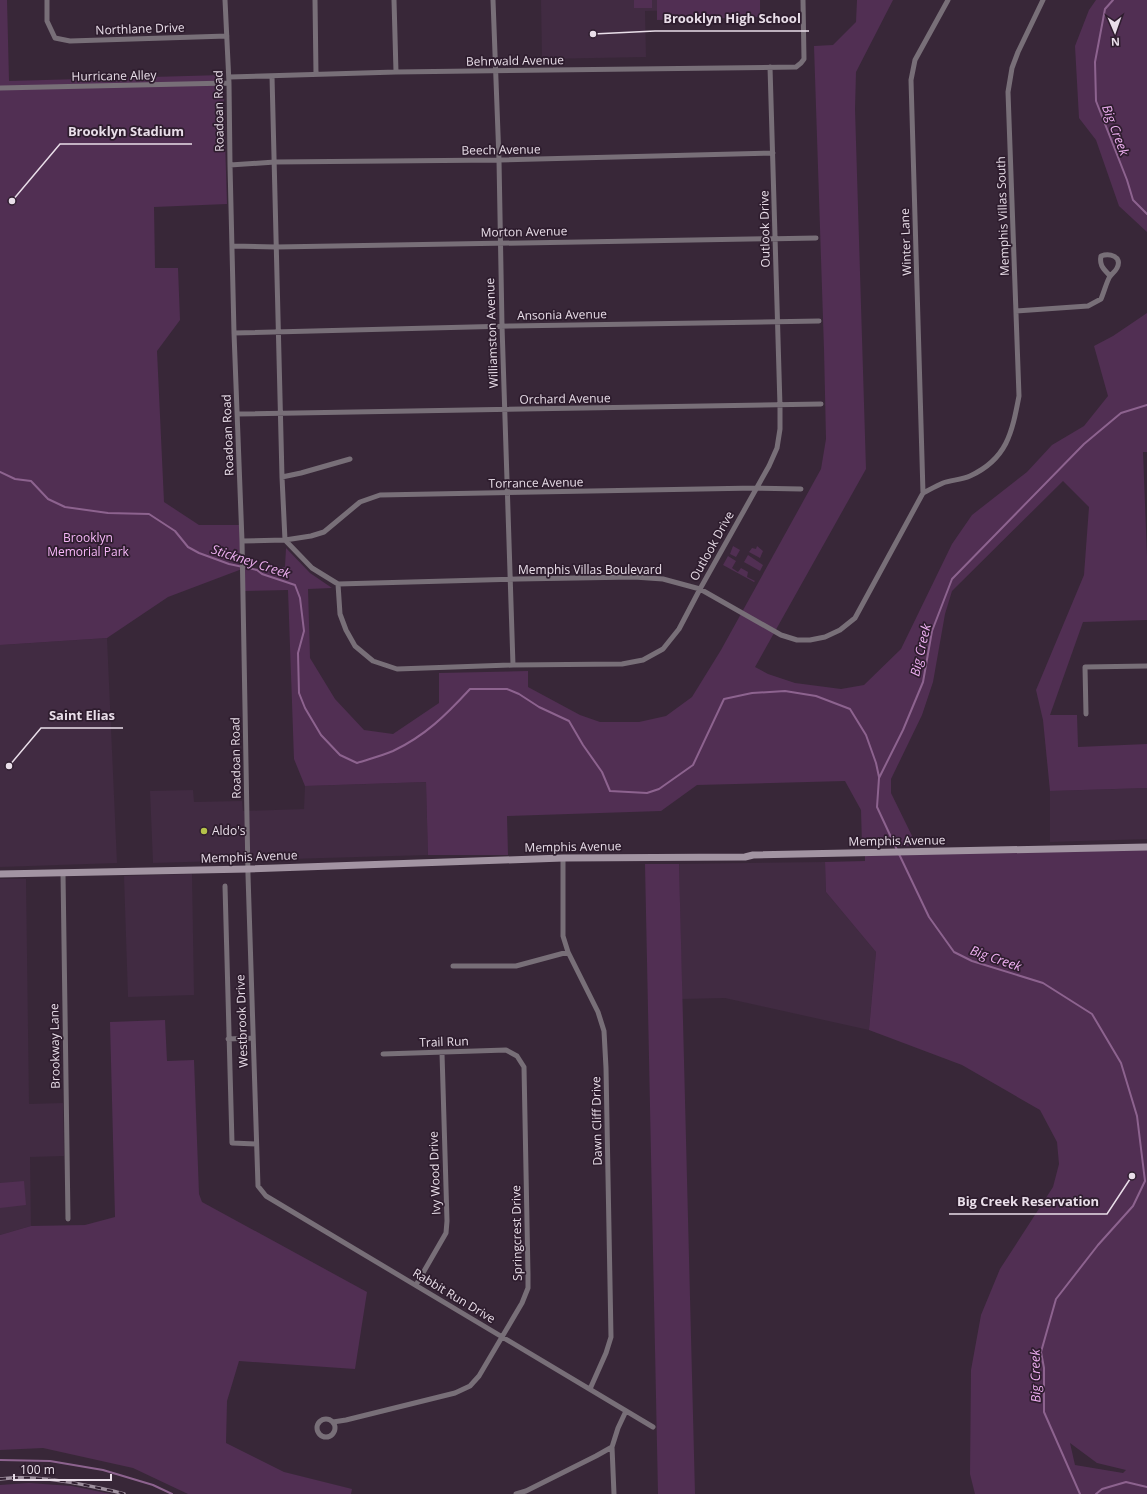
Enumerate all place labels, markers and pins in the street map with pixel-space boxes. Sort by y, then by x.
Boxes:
callout: Brooklyn High School [655,6,809,31]
callout: Brooklyn Stadium [60,119,192,144]
callout: Saint Elias [41,703,123,728]
place label: Aldo's [212,822,246,839]
marker: Aldo's [199,826,209,836]
callout: Big Creek Reservation [949,1189,1107,1214]

